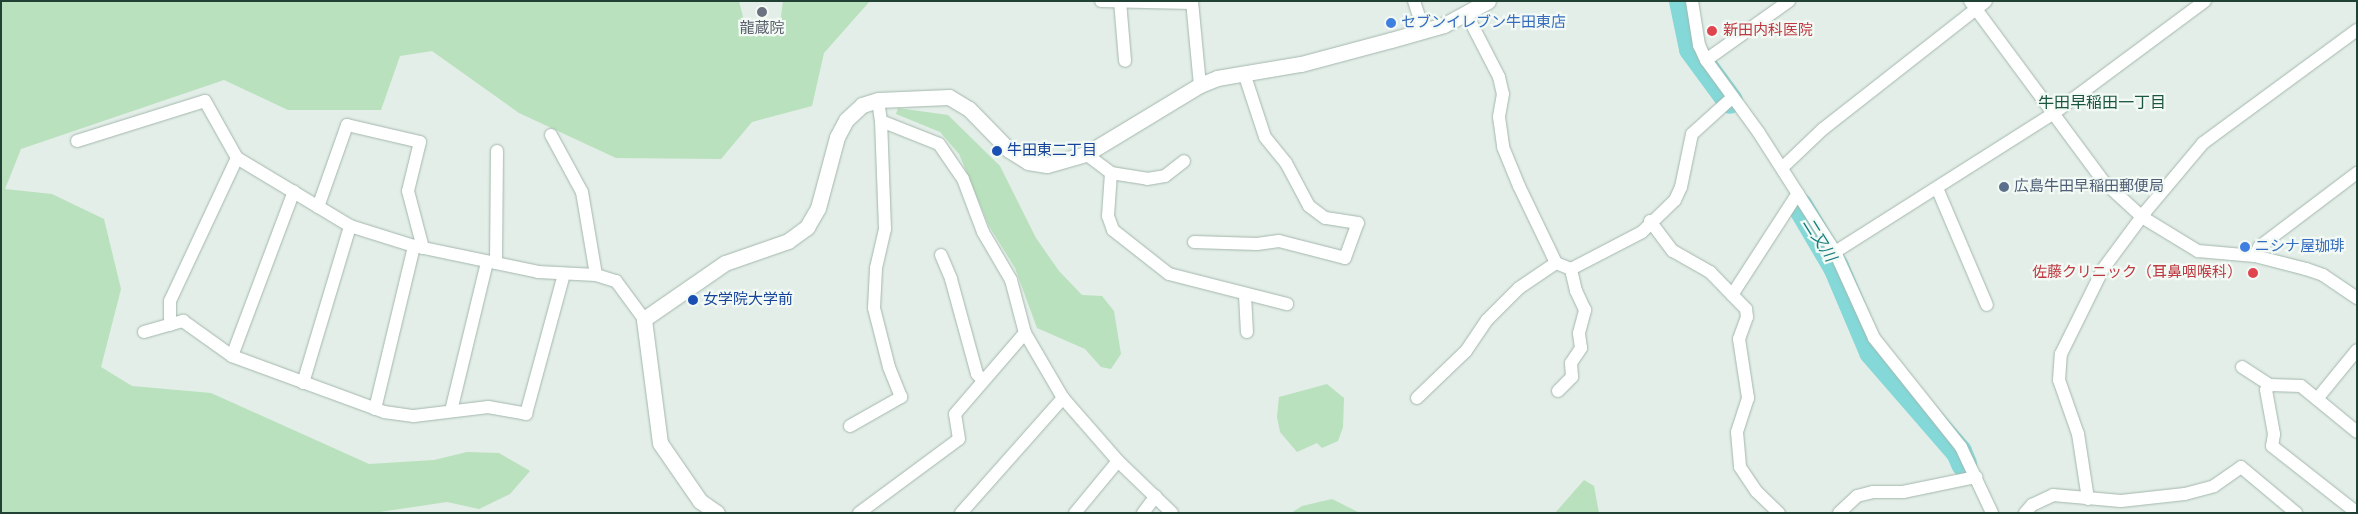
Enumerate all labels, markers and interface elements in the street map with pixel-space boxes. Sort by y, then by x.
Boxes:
marker: 龍蔵院 [756,6,768,18]
place label: セブンイレブン牛田東店 [1401,14,1566,32]
marker: セブンイレブン牛田東店 [1385,17,1397,29]
place label: 龍蔵院 [740,20,784,38]
place label: 新田内科医院 [1723,22,1813,40]
marker: 新田内科医院 [1705,24,1719,38]
district label: 牛田早稲田一丁目 [2038,93,2166,113]
place label: 牛田東二丁目 [1007,142,1097,160]
marker: 牛田東二丁目 [991,145,1003,157]
place label: 広島牛田早稲田郵便局 [2014,178,2164,196]
marker: 広島牛田早稲田郵便局 [1998,181,2010,193]
water label: 二又川 [1798,215,1840,265]
place label: ニシナ屋珈琲 [2255,238,2345,256]
marker: ニシナ屋珈琲 [2239,241,2251,253]
place label: 佐藤クリニック（耳鼻咽喉科） [2032,264,2242,282]
marker: 佐藤クリニック（耳鼻咽喉科） [2246,266,2260,280]
place label: 女学院大学前 [703,291,793,309]
marker: 女学院大学前 [687,294,699,306]

